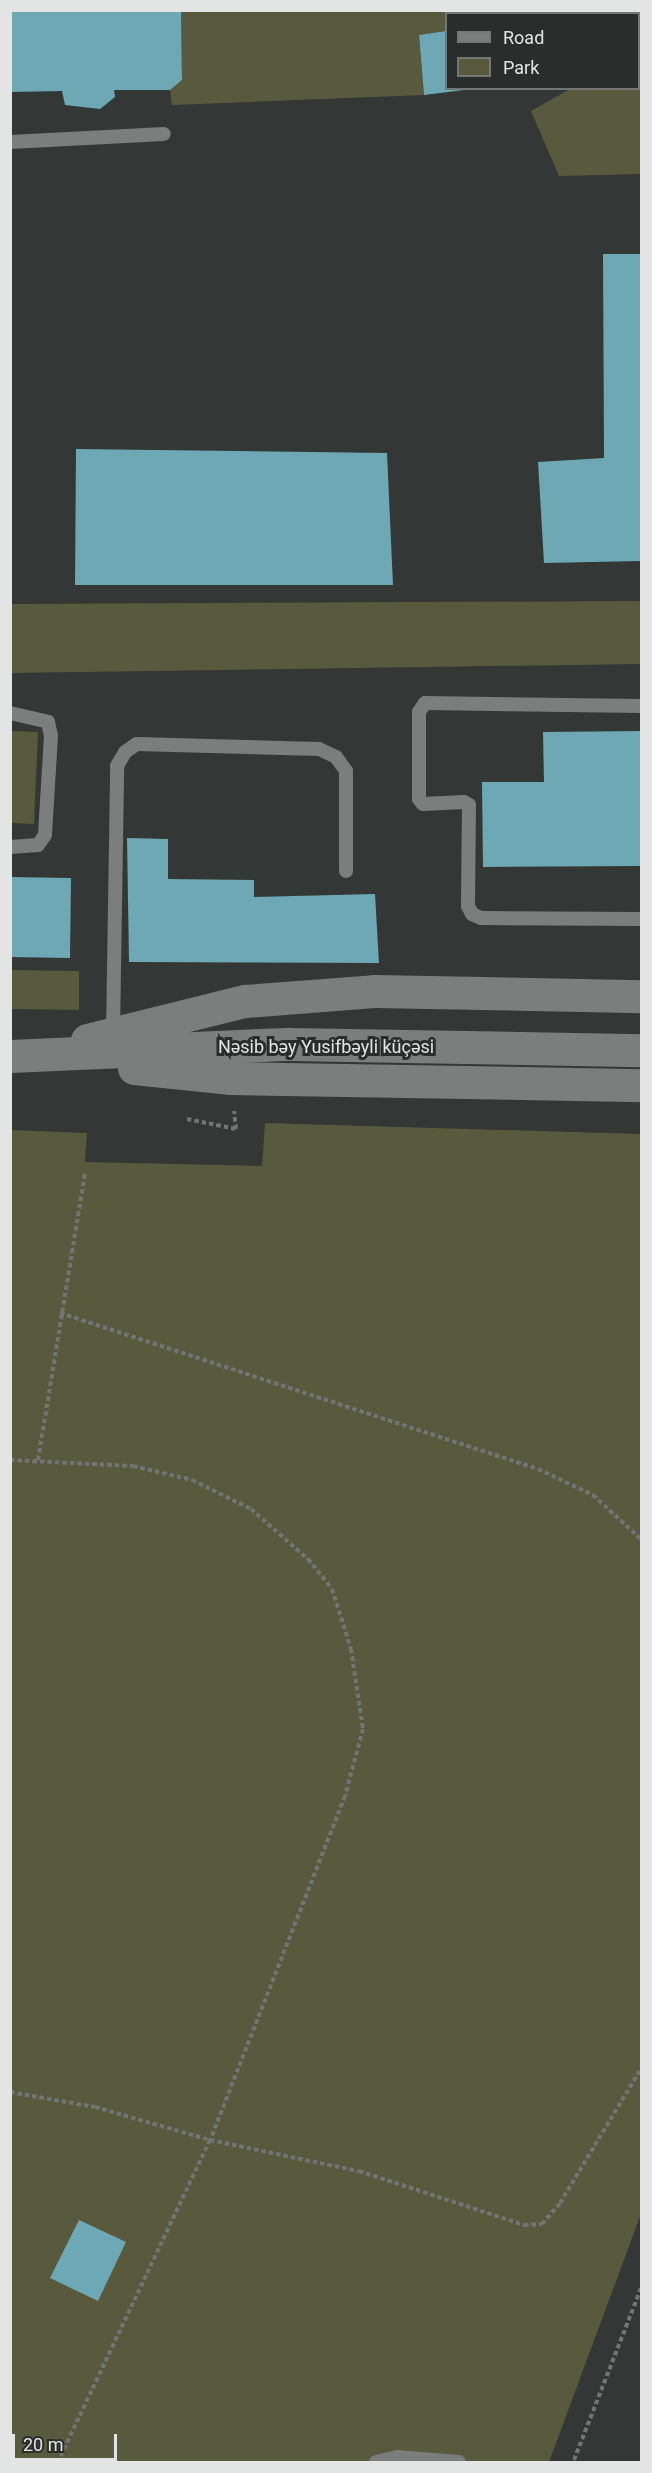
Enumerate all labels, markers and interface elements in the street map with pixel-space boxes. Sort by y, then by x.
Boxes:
legend [445,12,640,90]
text: Road [503,27,544,48]
text: Park [503,57,539,78]
street label: Nəsib bəy Yusifbəyli küçəsi [218,1036,434,1058]
scale bar [15,2422,120,2460]
text: 20 m [23,2434,63,2455]

